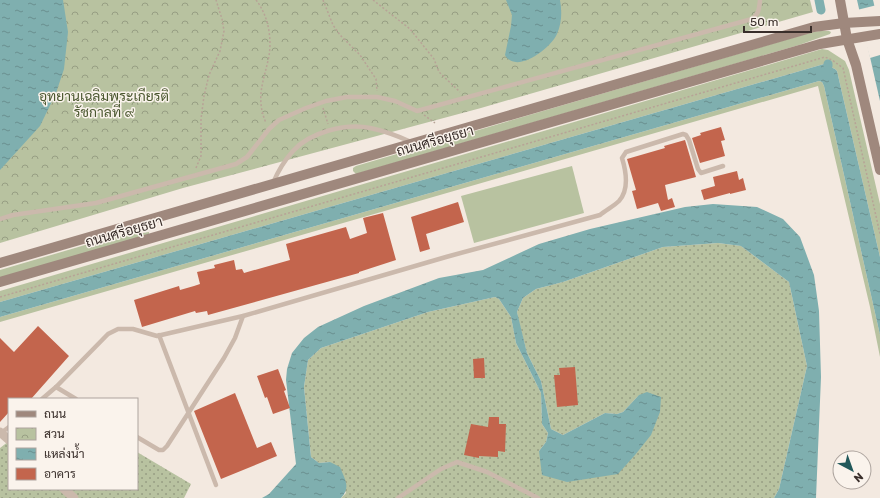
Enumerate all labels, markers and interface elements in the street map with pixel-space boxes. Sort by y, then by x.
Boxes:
scale bar [744,8,811,34]
text: 50 m [750,15,778,29]
park label: อุทยานเฉลิมพระเกียรติ รัชกาลที่ ๙ [39,87,169,121]
street label: ถนนศรีอยุธยา [394,121,476,161]
street label: ถนนศรีอยุธยา [83,212,165,252]
legend [8,398,138,490]
text: ถนน [44,407,67,421]
text: สวน [44,427,65,441]
text: แหล่งน้ำ [44,443,84,461]
north arrow [832,450,872,490]
text: อาคาร [44,467,76,481]
text: N [851,470,865,485]

